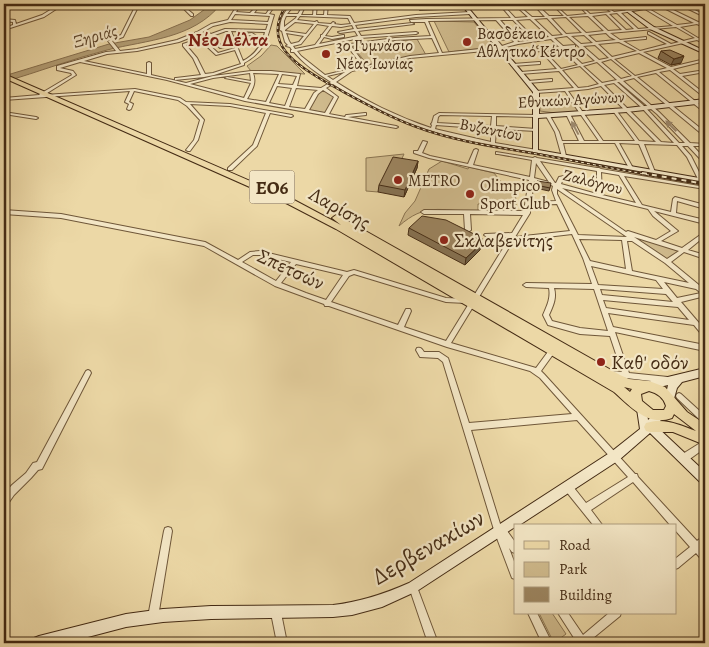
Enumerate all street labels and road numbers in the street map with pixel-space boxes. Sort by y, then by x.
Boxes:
street label: Εθνικών Αγώνων [517,86,625,114]
street label: Βυζαντίου [458,113,524,147]
street label: Ζαλόγγου [561,164,625,200]
road number: ΕΟ6 [250,170,294,203]
street label: Λαρίσης [303,180,375,236]
street label: Σπετσών [253,242,329,297]
street label: Δερβενακίων [366,502,490,592]

